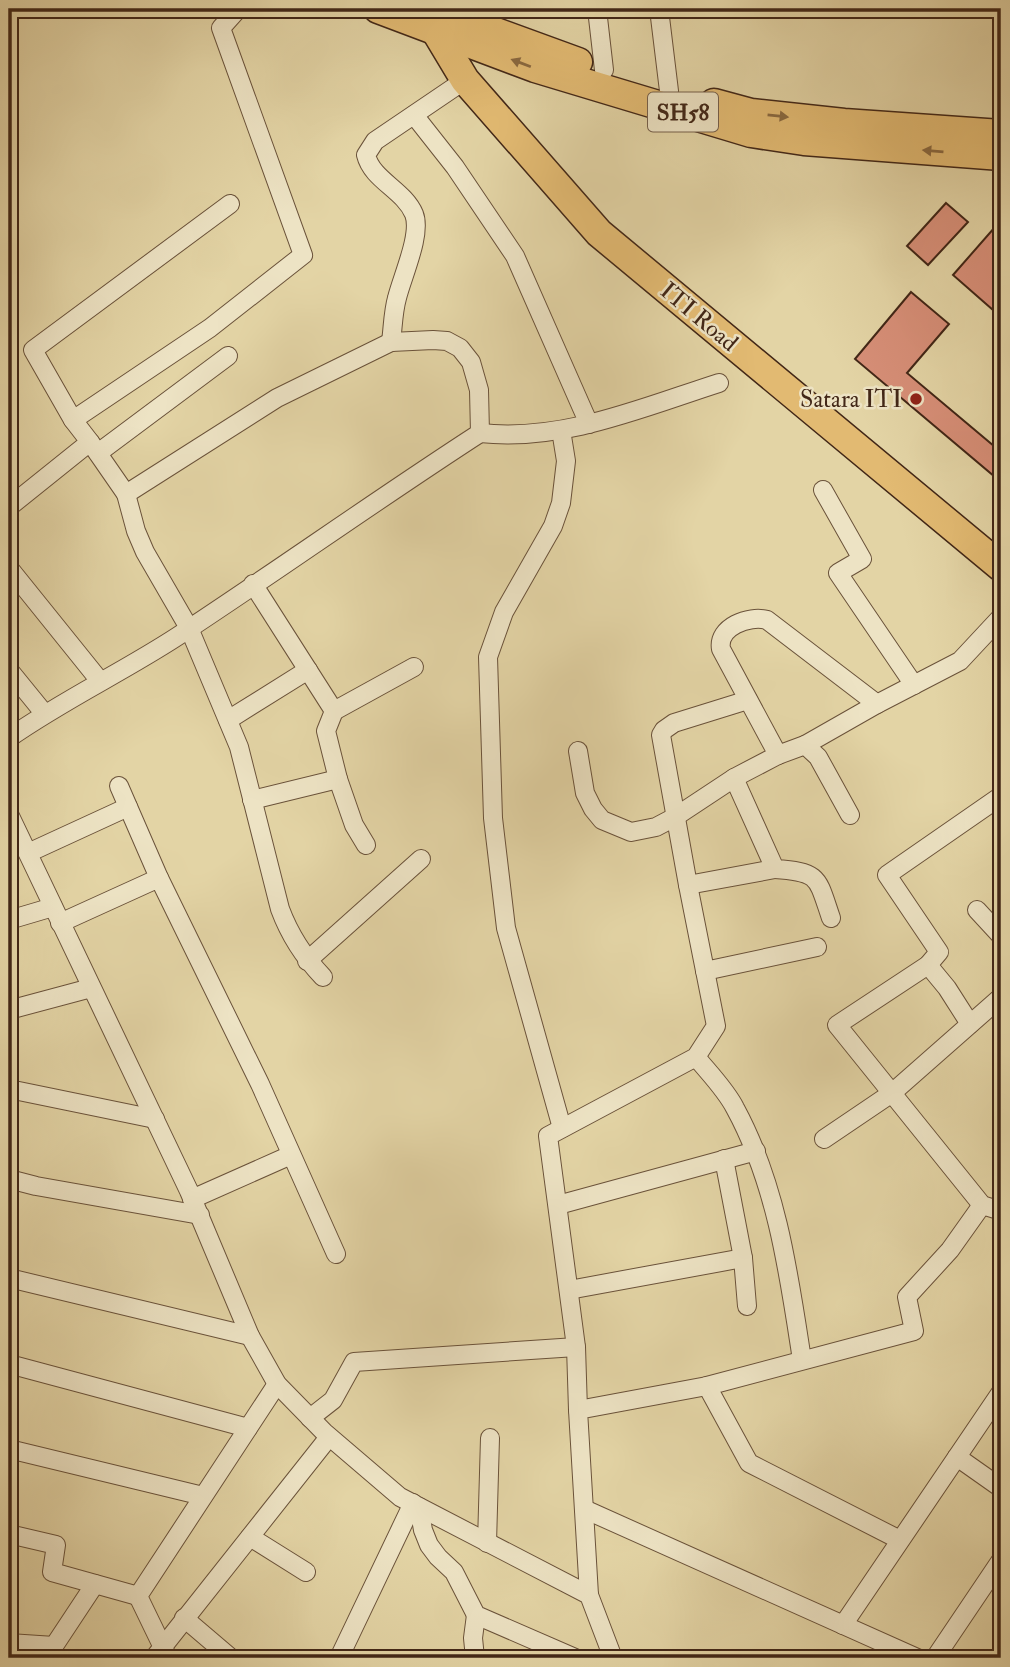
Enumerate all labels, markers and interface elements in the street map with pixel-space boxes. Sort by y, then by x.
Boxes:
one-way arrow [511,58,532,69]
road number: SH58 [648,92,718,132]
one-way arrow [768,110,790,121]
one-way arrow [922,145,944,156]
street label: ITI Road [654,275,745,359]
place label: Satara ITI [800,384,902,415]
marker: Satara ITI [908,391,924,407]

